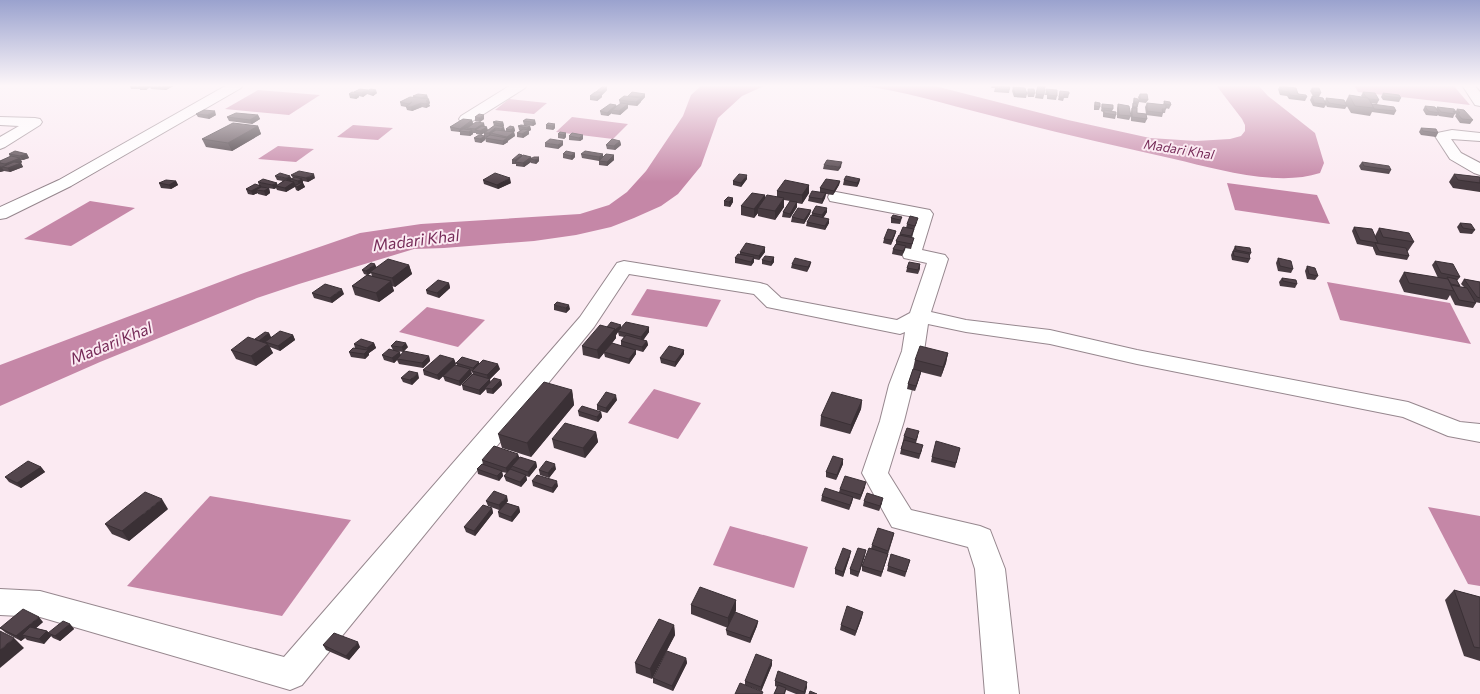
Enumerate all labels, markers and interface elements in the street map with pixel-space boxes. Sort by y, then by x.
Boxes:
water label: Madari Khal [1143,136,1216,163]
water label: Madari Khal [372,225,461,254]
water label: Madari Khal [67,317,156,368]

